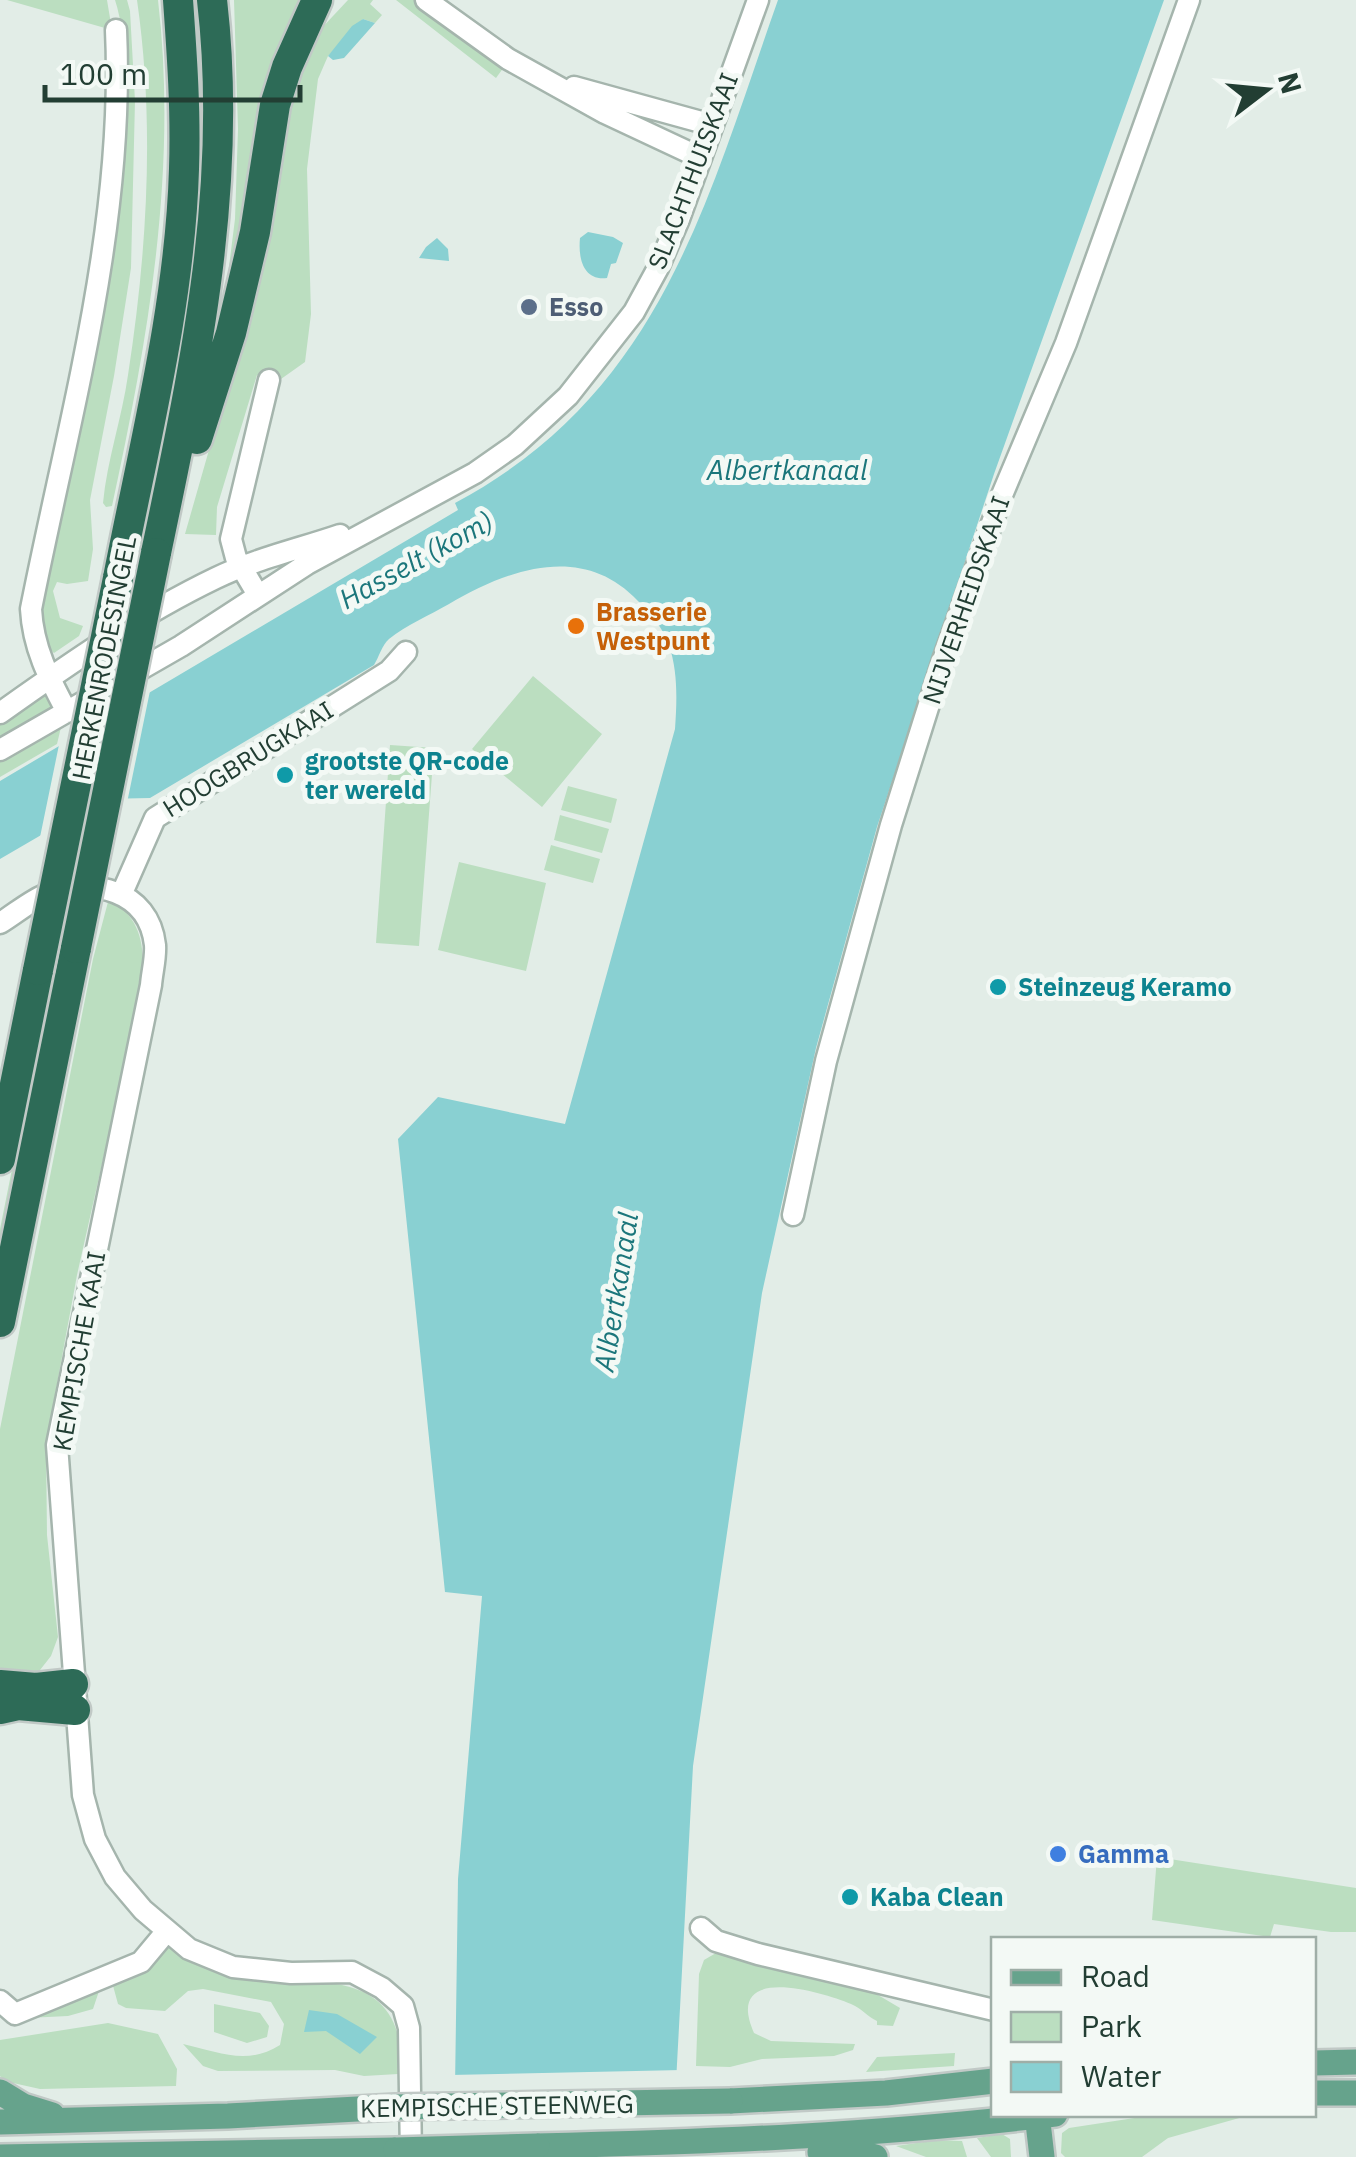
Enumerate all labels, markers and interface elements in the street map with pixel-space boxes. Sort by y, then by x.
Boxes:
scale bar [45,40,300,102]
north arrow [1216,40,1316,140]
text: 100 m [60,54,147,93]
street label: SLACHTHUISKAAI [640,68,745,274]
text: N [1270,68,1311,98]
place label: Esso [549,290,603,323]
marker: Esso [518,296,540,318]
water label: Albertkanaal [706,451,868,488]
street label: NIJVERHEIDSKAAI [914,491,1017,708]
water label: Hasselt (kom) [332,502,499,617]
street label: HERKENRODESINGEL [64,533,143,783]
place label: Brasserie Westpunt [596,595,710,657]
marker: Brasserie Westpunt [565,615,587,637]
street label: HOOGBRUGKAAI [156,693,339,824]
place label: grootste QR-code ter wereld [305,744,509,806]
marker: grootste QR-code ter wereld [274,764,296,786]
place label: Steinzeug Keramo [1018,970,1232,1003]
marker: Steinzeug Keramo [987,976,1009,998]
water label: Albertkanaal [585,1209,646,1375]
street label: KEMPISCHE KAAI [45,1248,112,1453]
place label: Gamma [1078,1837,1169,1870]
marker: Gamma [1047,1843,1069,1865]
place label: Kaba Clean [870,1880,1004,1913]
marker: Kaba Clean [839,1886,861,1908]
legend [991,1937,1316,2117]
text: Road [1081,1956,1150,1995]
text: Park [1081,2006,1142,2045]
text: Water [1081,2056,1161,2095]
street label: KEMPISCHE STEENWEG [360,2087,634,2124]

